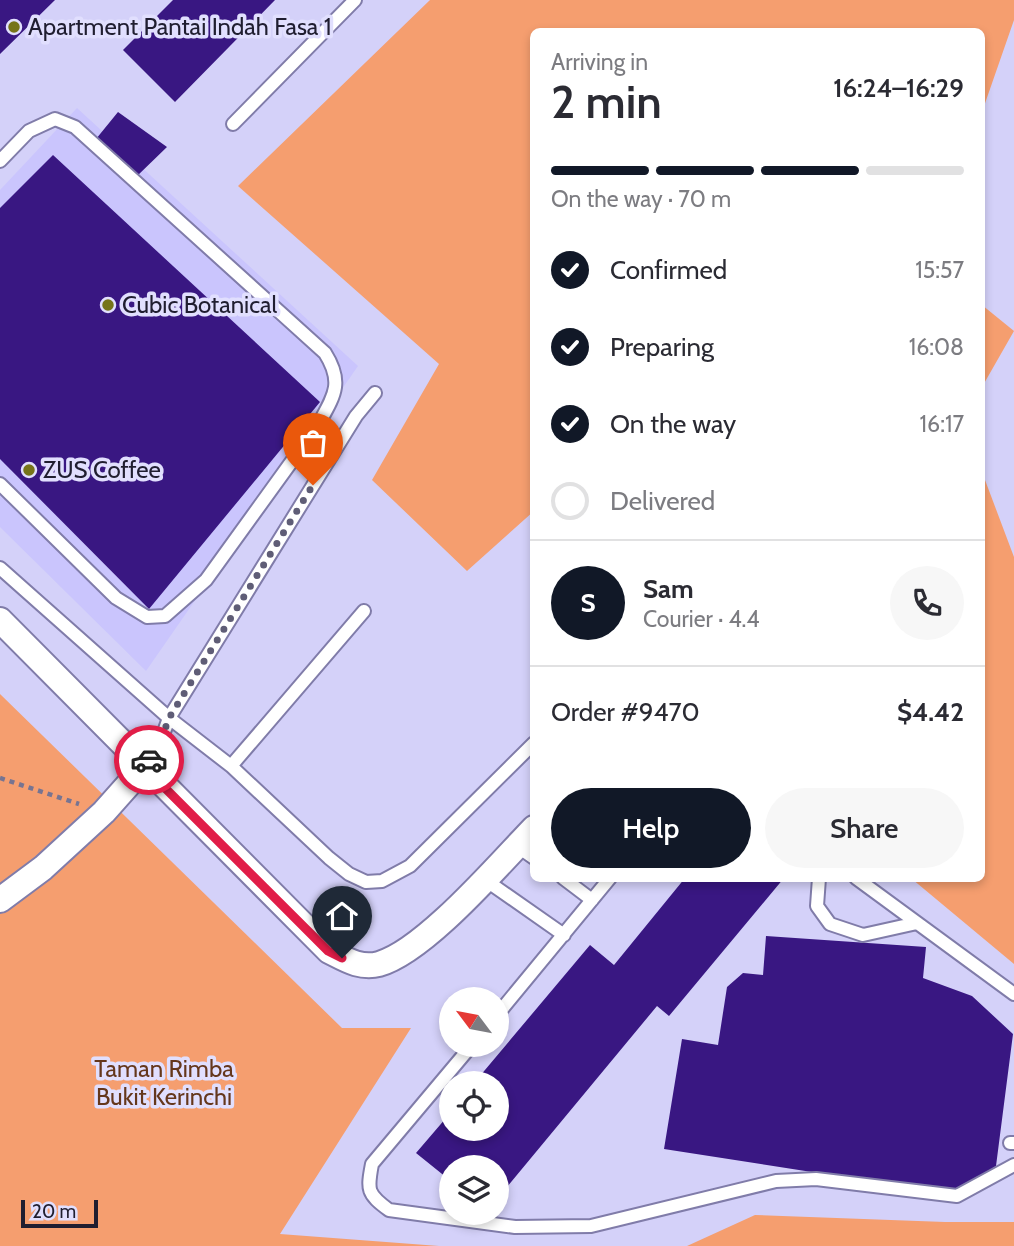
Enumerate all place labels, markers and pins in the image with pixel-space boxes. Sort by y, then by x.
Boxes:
place label: Apartment Pantai Indah Fasa 1 [28,12,332,41]
marker: Apartment Pantai Indah Fasa 1 [6,19,22,35]
place label: Cubic Botanical [122,290,278,319]
marker: Cubic Botanical [100,297,116,313]
pin [283,413,343,485]
place label: ZUS Coffee [43,455,161,484]
marker: ZUS Coffee [21,462,37,478]
pin [312,886,372,958]

